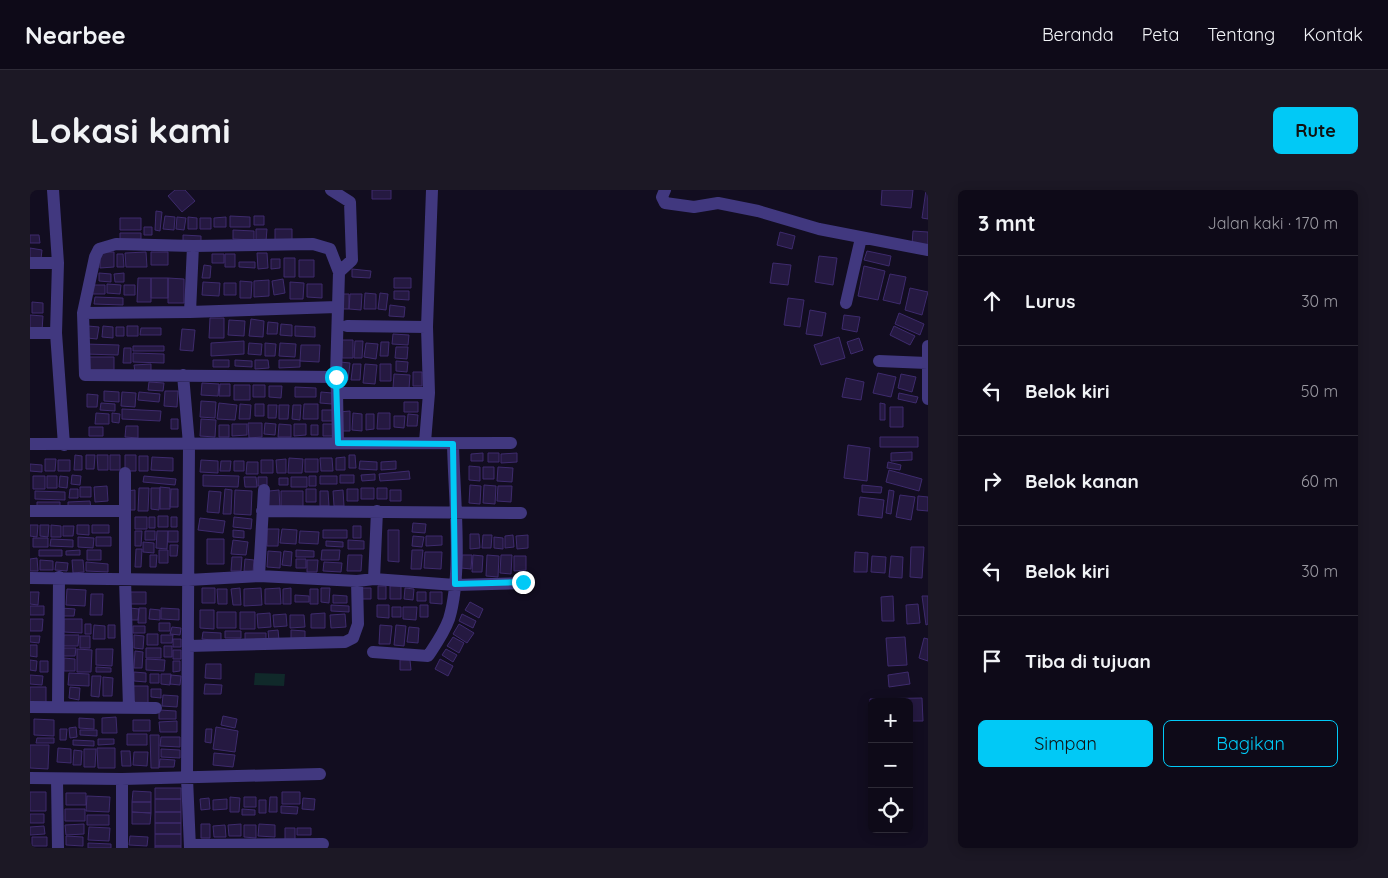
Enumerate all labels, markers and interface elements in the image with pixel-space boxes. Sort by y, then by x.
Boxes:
text: Nearbee [25,20,126,50]
text: Beranda [1042,23,1114,46]
text: Peta [1142,23,1179,46]
text: Tentang [1207,23,1275,46]
text: Kontak [1303,23,1363,46]
button: Rute [1273,107,1358,154]
text: Lokasi kami [30,108,230,152]
text: 3 mnt [978,210,1036,236]
text: Jalan kaki · 170 m [1208,213,1338,233]
icon: ahead [978,287,1006,315]
text: Lurus [1025,289,1075,313]
text: 30 m [1301,291,1338,311]
route start [325,366,348,389]
icon: left [978,377,1006,405]
text: Belok kiri [1025,379,1110,403]
text: 50 m [1301,381,1338,401]
icon: right [978,467,1006,495]
text: Belok kanan [1025,469,1139,493]
text: 60 m [1301,471,1338,491]
icon: left [978,557,1006,585]
text: Belok kiri [1025,559,1110,583]
text: 30 m [1301,561,1338,581]
route end [512,571,535,594]
icon: arrive [978,647,1006,675]
text: Tiba di tujuan [1025,649,1151,673]
map controls [868,698,913,833]
button: + [868,698,913,743]
button: Simpan [978,720,1153,767]
button: Bagikan [1163,720,1338,767]
button: − [868,743,913,788]
button: locate [868,788,913,833]

